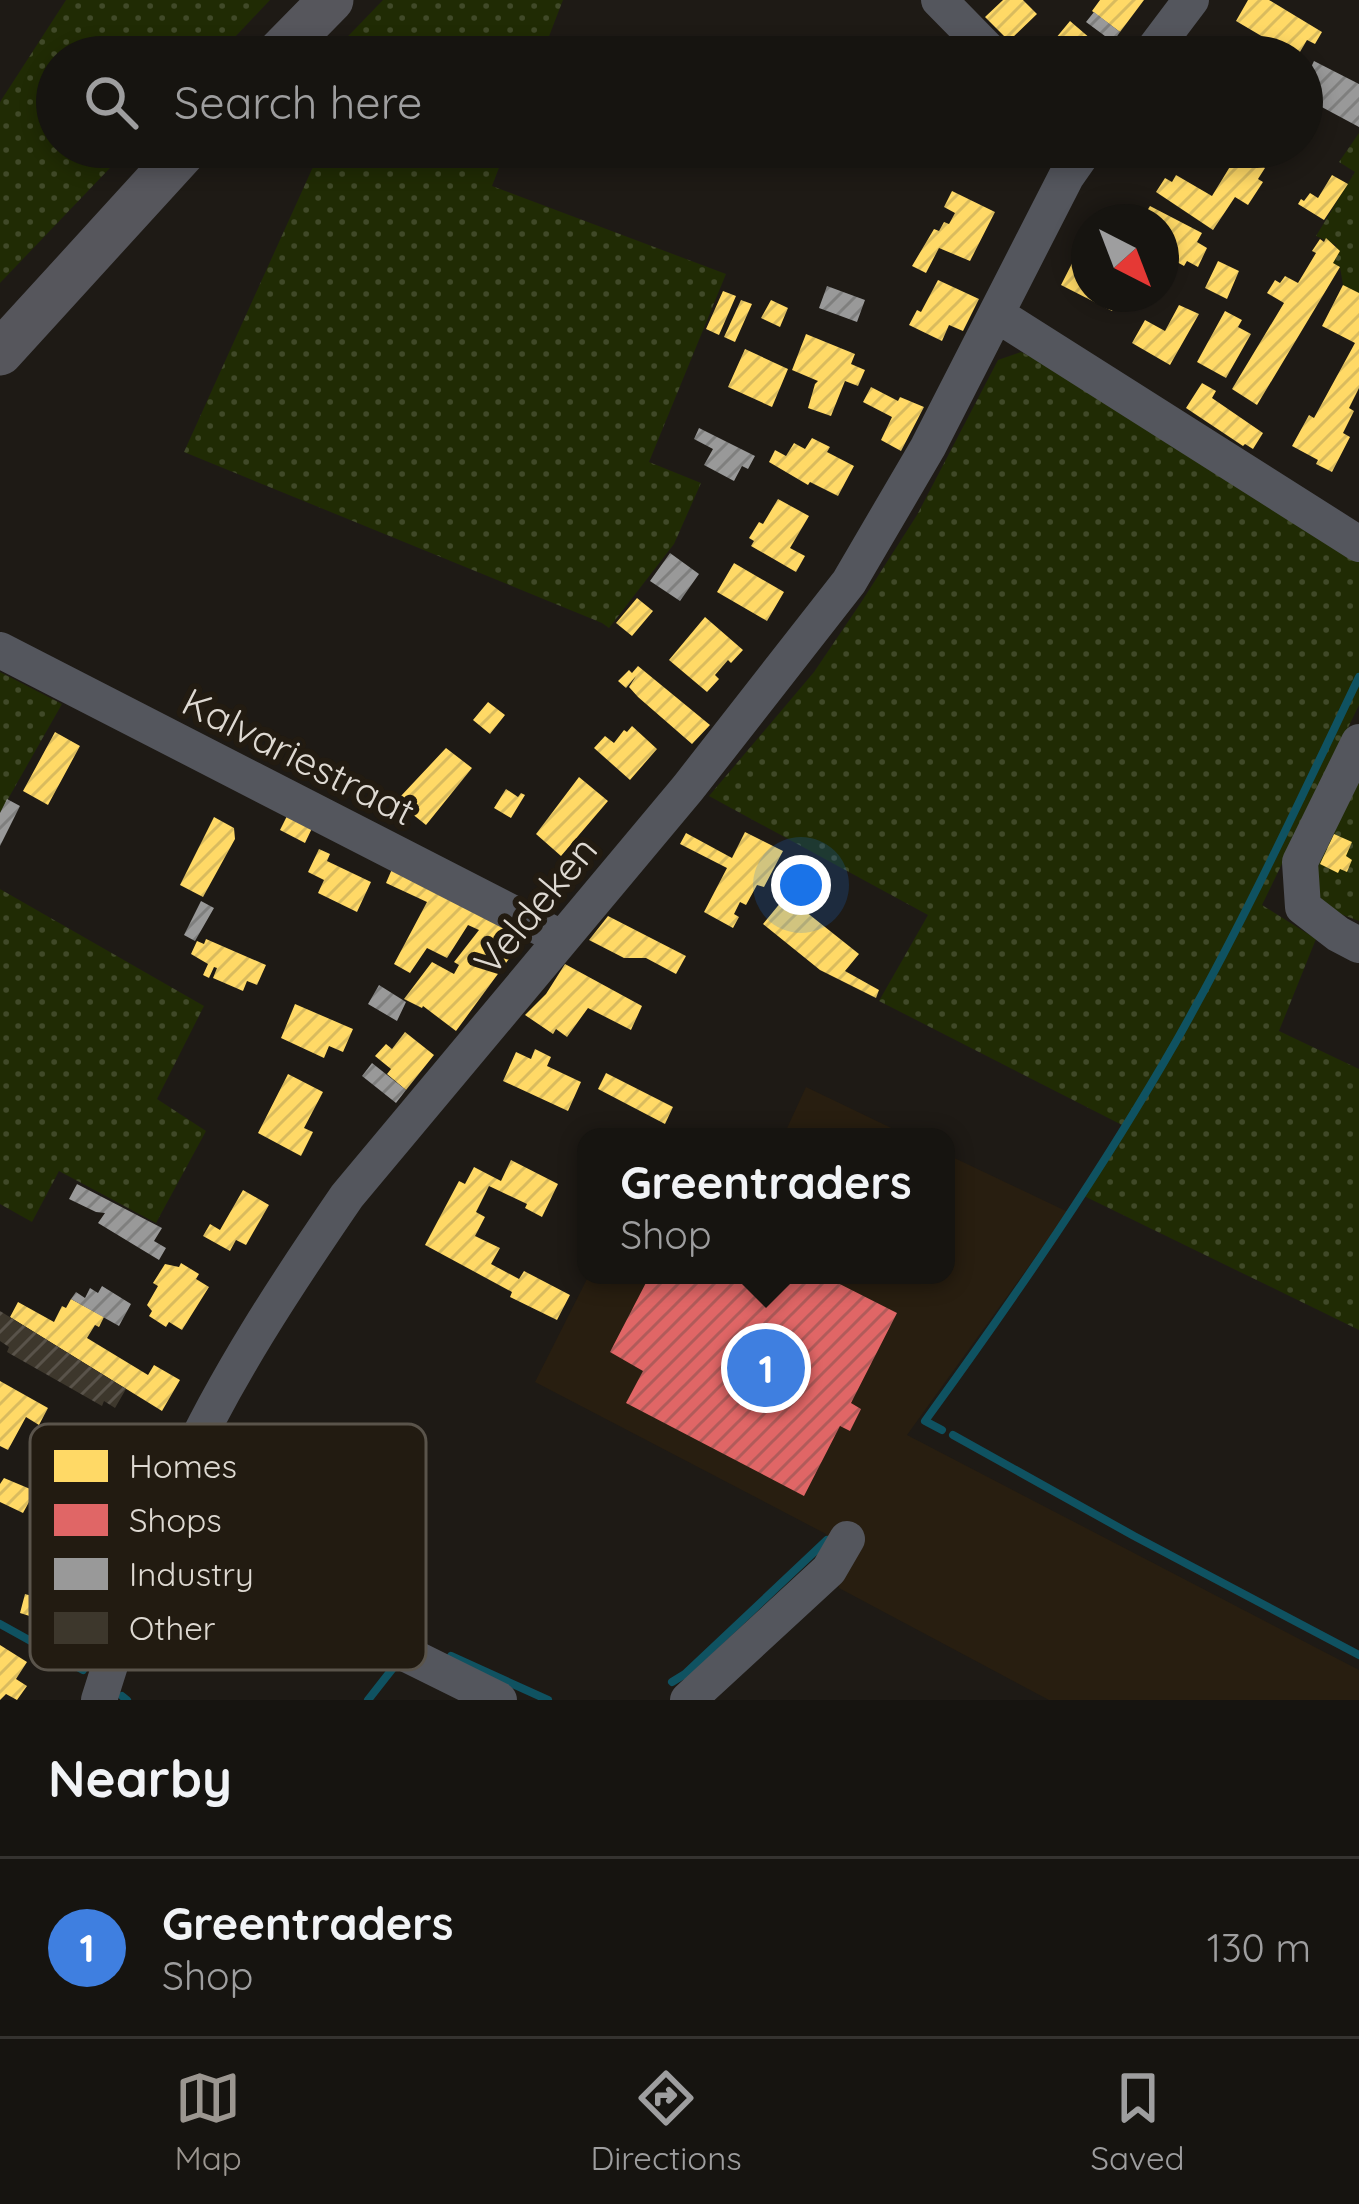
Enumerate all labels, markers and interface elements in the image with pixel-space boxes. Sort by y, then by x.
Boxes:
search box [36,36,1323,168]
icon: search [78,69,144,135]
text: Search here [174,74,422,130]
north arrow [1071,204,1179,312]
street label: Kalvariestraat [175,676,423,836]
street label: Veldeken [463,826,607,984]
your location [771,855,831,915]
popup [577,1128,955,1284]
text: Greentraders [620,1154,912,1210]
text: Shop [620,1210,712,1259]
pin: 1 [727,1323,805,1413]
legend [30,1424,426,1670]
text: Homes [129,1445,237,1486]
text: Shops [129,1499,222,1540]
text: Industry [129,1553,254,1594]
text: Other [129,1607,216,1648]
text: Nearby [48,1746,232,1810]
text: Greentraders [162,1895,453,1951]
text: 1 [79,1923,95,1972]
text: 130 m [1207,1923,1311,1972]
text: Shop [162,1951,253,2000]
tab: Map [174,2065,242,2178]
tab: Directions [590,2065,742,2178]
tab: Saved [1091,2065,1185,2178]

